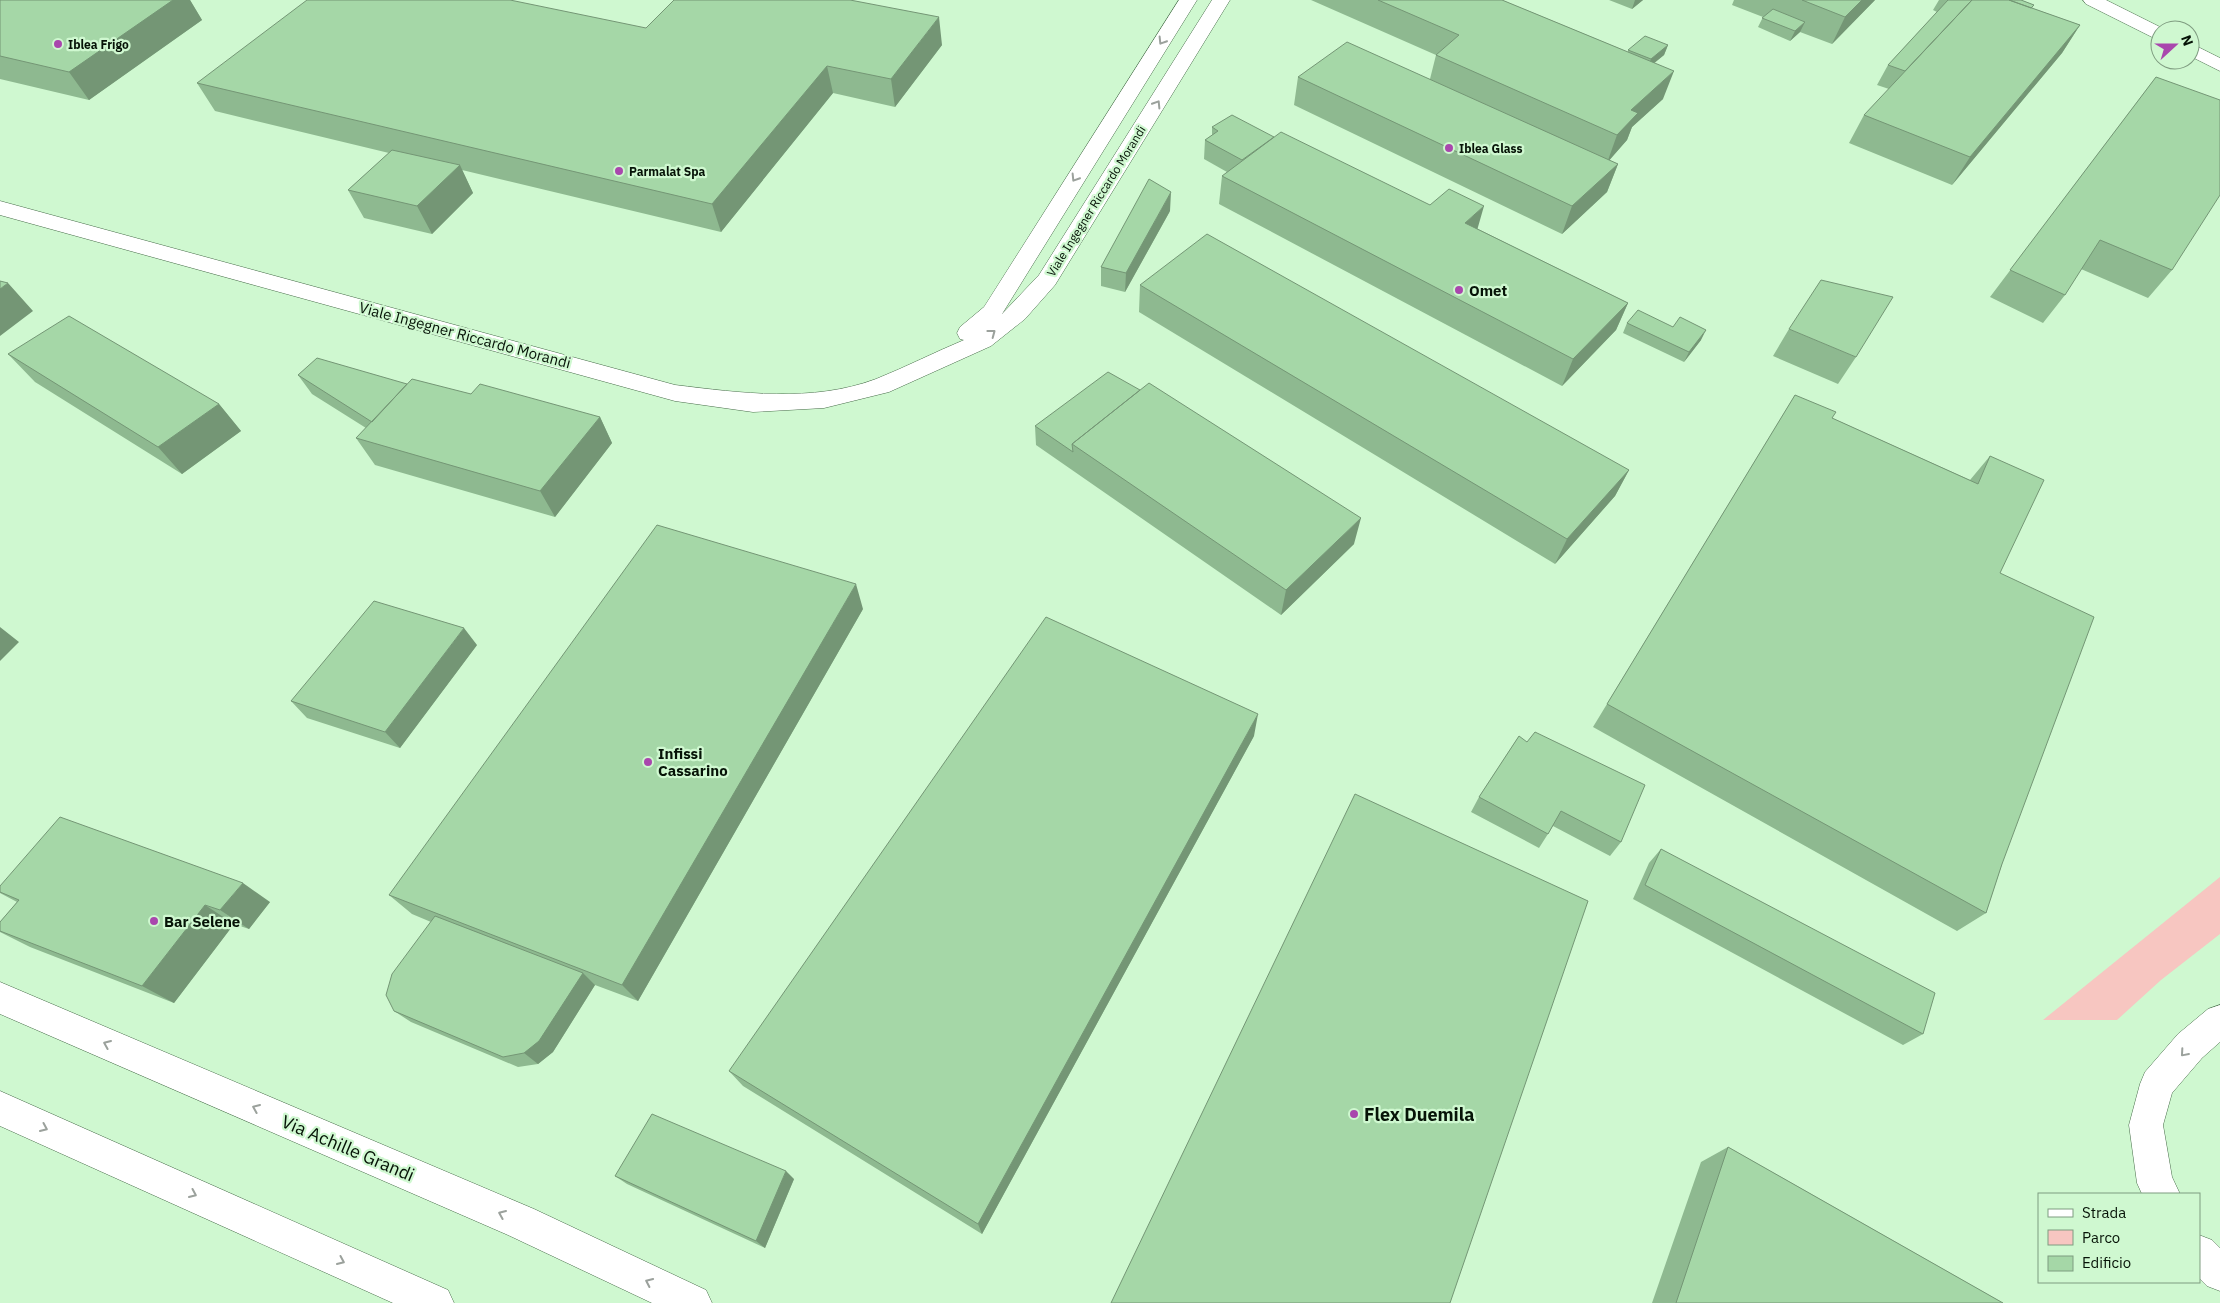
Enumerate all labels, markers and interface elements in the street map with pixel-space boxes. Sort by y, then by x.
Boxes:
north arrow [2150,20,2200,70]
text: N [2177,32,2197,48]
one-way arrow [1159,36,1168,45]
place label: Iblea Frigo [68,37,129,52]
marker: Iblea Frigo [52,38,64,50]
one-way arrow [1151,100,1160,109]
street label: Viale Ingegner Riccardo Morandi [1043,123,1149,279]
place label: Iblea Glass [1459,141,1523,156]
marker: Iblea Glass [1443,142,1455,154]
place label: Parmalat Spa [629,164,706,179]
marker: Parmalat Spa [613,165,625,177]
one-way arrow [1071,173,1081,182]
place label: Omet [1469,281,1508,300]
marker: Omet [1453,284,1465,296]
street label: Viale Ingegner Riccardo Morandi [357,298,573,372]
one-way arrow [986,331,995,339]
place label: Infissi Cassarino [658,744,728,780]
marker: Infissi Cassarino [642,756,654,768]
place label: Bar Selene [164,912,240,931]
marker: Bar Selene [148,915,160,927]
one-way arrow [103,1039,112,1050]
one-way arrow [2181,1048,2190,1057]
place label: Flex Duemila [1364,1103,1474,1126]
one-way arrow [252,1104,261,1115]
marker: Flex Duemila [1348,1108,1360,1120]
street label: Via Achille Grandi [278,1110,418,1186]
one-way arrow [39,1121,48,1132]
one-way arrow [188,1188,197,1199]
legend [2038,1193,2200,1283]
text: Strada [2082,1203,2126,1222]
one-way arrow [498,1210,507,1220]
text: Parco [2082,1228,2120,1247]
text: Edificio [2082,1253,2131,1272]
one-way arrow [336,1254,345,1265]
one-way arrow [645,1278,654,1289]

